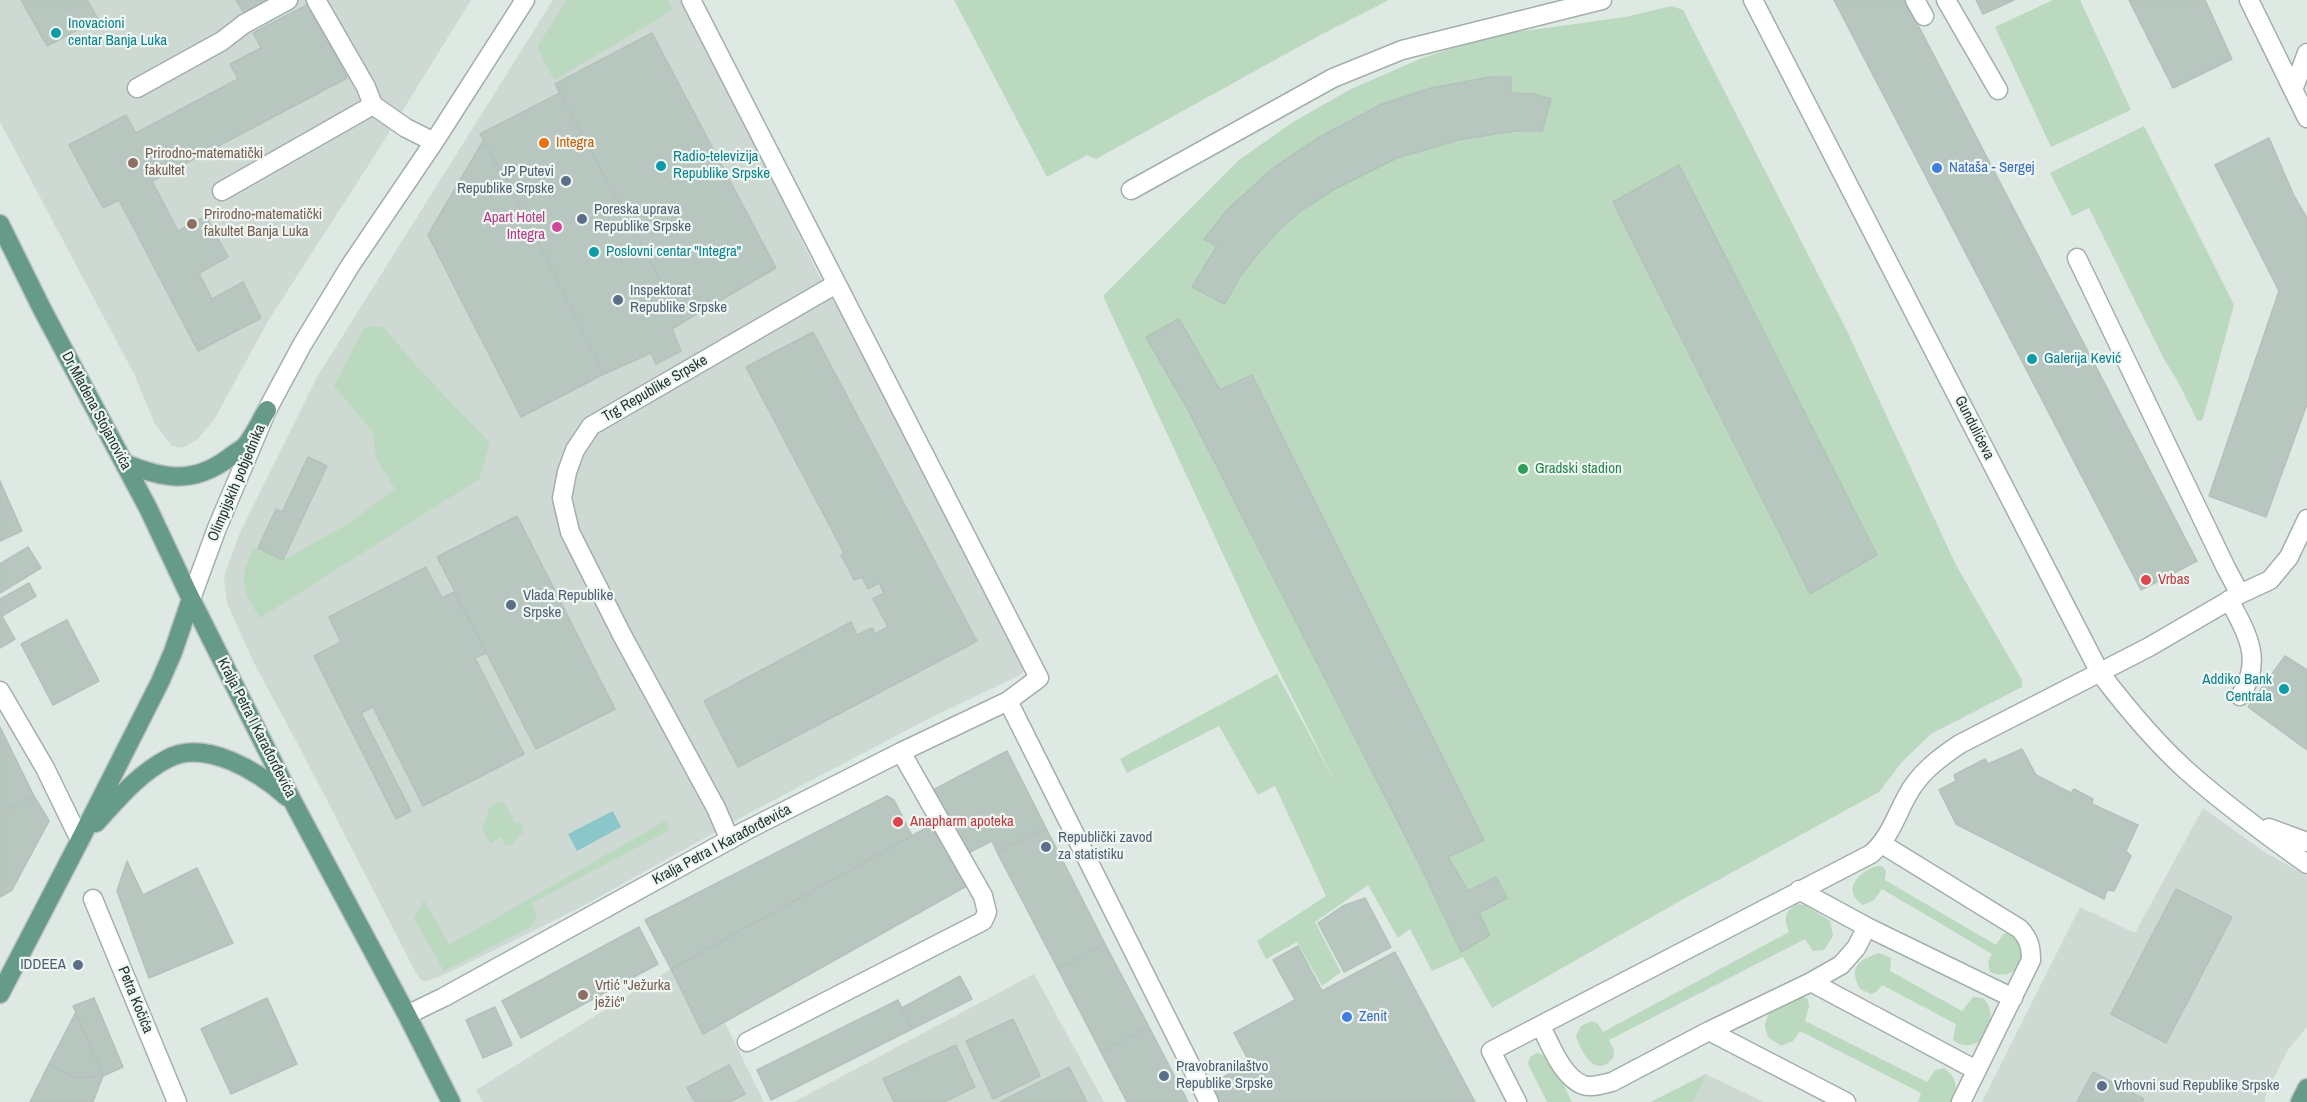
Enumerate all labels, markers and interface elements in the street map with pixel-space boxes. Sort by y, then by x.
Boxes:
place label: Inovacioni centar Banja Luka [68,15,167,50]
marker: Inovacioni centar Banja Luka [49,26,63,40]
place label: Integra [556,134,594,152]
marker: Integra [537,136,551,150]
place label: Prirodno-matematički fakultet [145,145,263,180]
place label: Radio-televizija Republike Srpske [673,148,770,183]
marker: Prirodno-matematički fakultet [126,156,140,170]
marker: Radio-televizija Republike Srpske [654,159,668,173]
place label: Nataša - Sergej [1949,159,2034,177]
marker: Nataša - Sergej [1930,161,1944,175]
place label: JP Putevi Republike Srpske [457,163,554,198]
marker: JP Putevi Republike Srpske [559,174,573,188]
place label: Poreska uprava Republike Srpske [594,201,691,236]
place label: Prirodno-matematički fakultet Banja Luka [204,206,322,241]
place label: Apart Hotel Integra [483,209,545,244]
marker: Poreska uprava Republike Srpske [575,212,589,226]
marker: Prirodno-matematički fakultet Banja Luka [185,217,199,231]
marker: Apart Hotel Integra [550,220,564,234]
place label: Poslovni centar "Integra" [606,243,741,261]
marker: Poslovni centar "Integra" [587,245,601,259]
place label: Inspektorat Republike Srpske [630,282,727,317]
marker: Inspektorat Republike Srpske [611,293,625,307]
street label: Dr Mladena Stojanovića [57,349,135,473]
place label: Galerija Kević [2044,350,2121,368]
street label: Trg Republike Srpske [599,352,711,426]
marker: Galerija Kević [2025,352,2039,366]
street label: Gundulićeva [1950,393,1998,463]
street label: Olimpijskih pobjednika [204,422,270,544]
place label: Gradski stadion [1535,460,1622,478]
marker: Gradski stadion [1516,462,1530,476]
place label: Vrbas [2158,571,2190,589]
marker: Vrbas [2139,573,2153,587]
place label: Vlada Republike Srpske [523,587,613,622]
marker: Vlada Republike Srpske [504,598,518,612]
street label: Kralja Petra I Karađorđevića [213,655,299,801]
place label: Addiko Bank Centrala [2202,671,2272,706]
marker: Addiko Bank Centrala [2277,682,2291,696]
street label: Kralja Petra I Karađorđevića [650,801,794,889]
place label: Anapharm apoteka [910,813,1014,831]
marker: Anapharm apoteka [891,815,905,829]
place label: Republički zavod za statistiku [1058,829,1152,864]
marker: Republički zavod za statistiku [1039,840,1053,854]
place label: IDDEEA [20,956,66,974]
marker: IDDEEA [71,958,85,972]
street label: Petra Kočića [113,964,157,1036]
place label: Vrtić "Ježurka ježić" [595,977,671,1012]
marker: Vrtić "Ježurka ježić" [576,988,590,1002]
place label: Zenit [1359,1008,1387,1026]
marker: Zenit [1340,1010,1354,1024]
place label: Pravobranilaštvo Republike Srpske [1176,1058,1273,1093]
marker: Pravobranilaštvo Republike Srpske [1157,1069,1171,1083]
place label: Vrhovni sud Republike Srpske [2114,1077,2280,1095]
marker: Vrhovni sud Republike Srpske [2095,1079,2109,1093]

